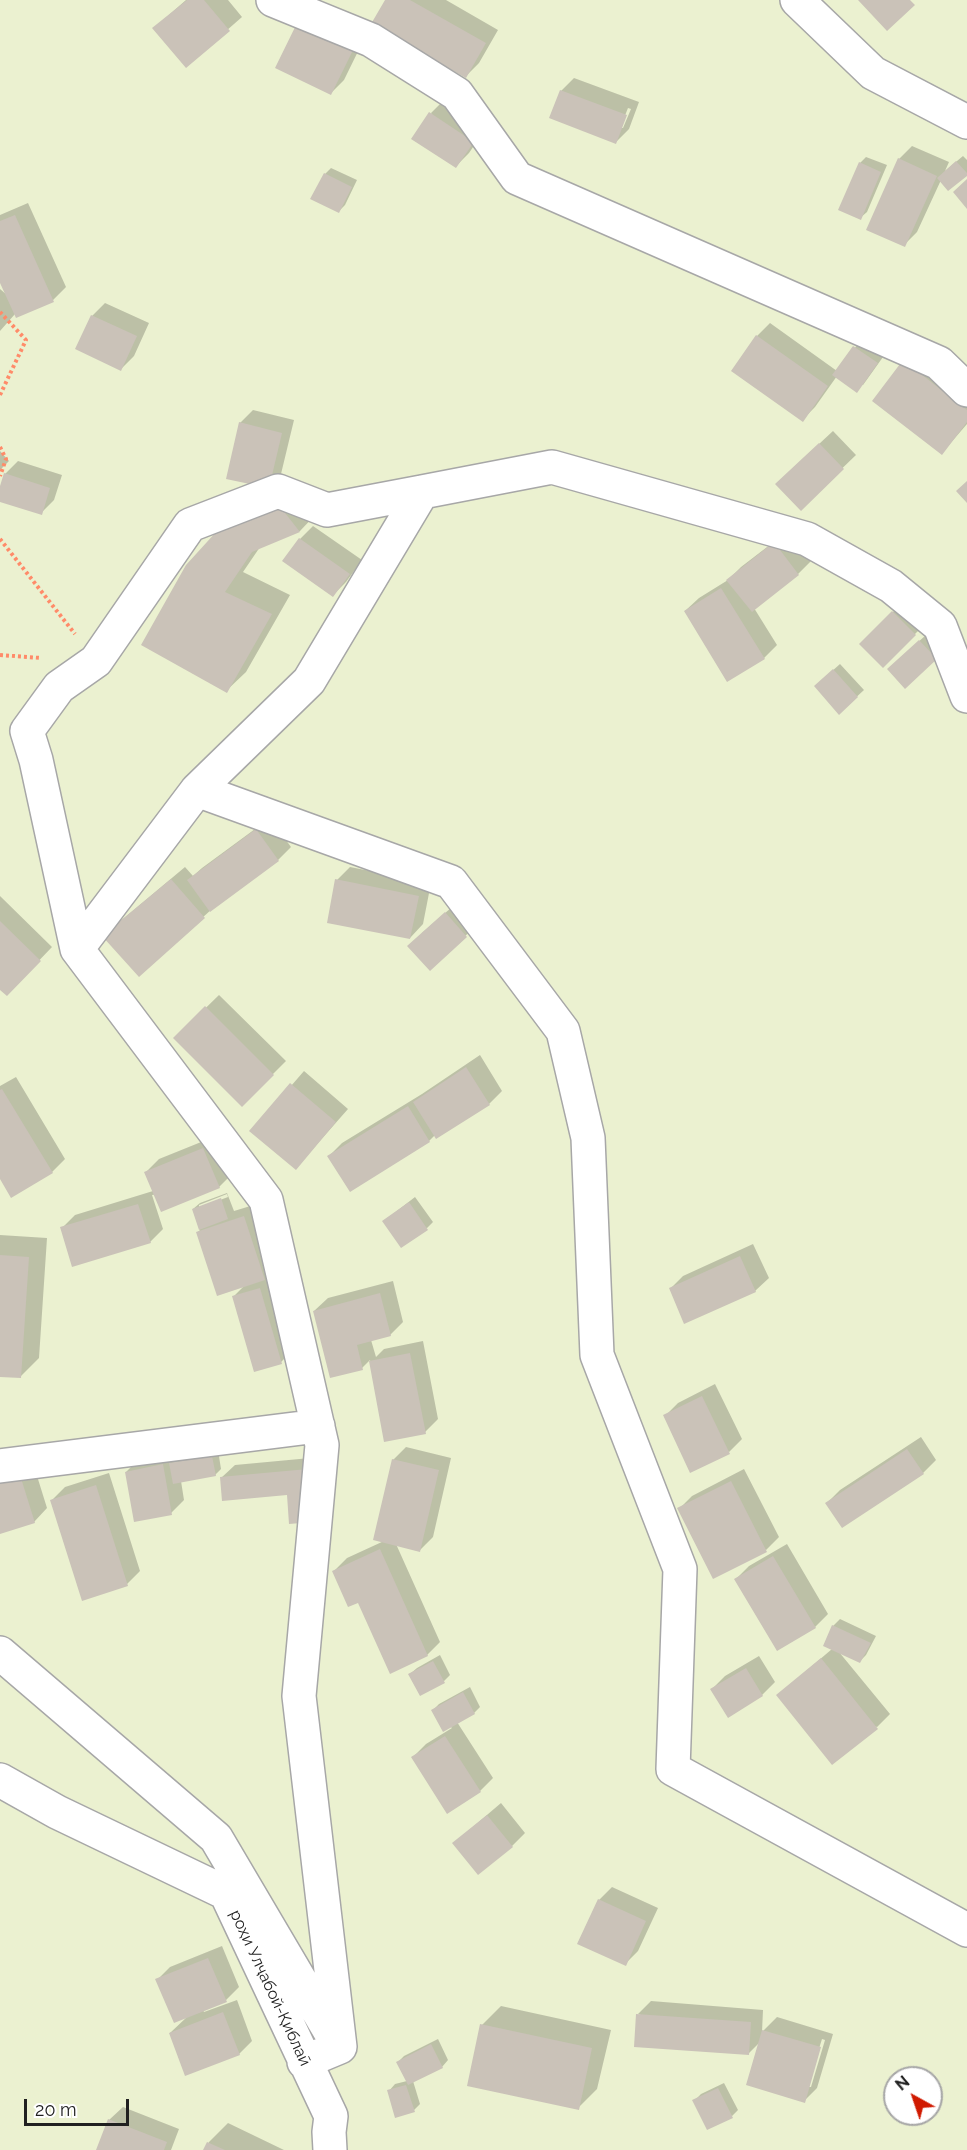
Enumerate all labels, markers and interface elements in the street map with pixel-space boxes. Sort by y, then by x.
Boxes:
street label: роҳи Улҷабой-Қиблаӣ [225,1907,315,2069]
north arrow [883,2066,943,2126]
text: N [892,2072,913,2095]
scale bar [27,2087,132,2125]
text: 20 m [35,2099,77,2120]

